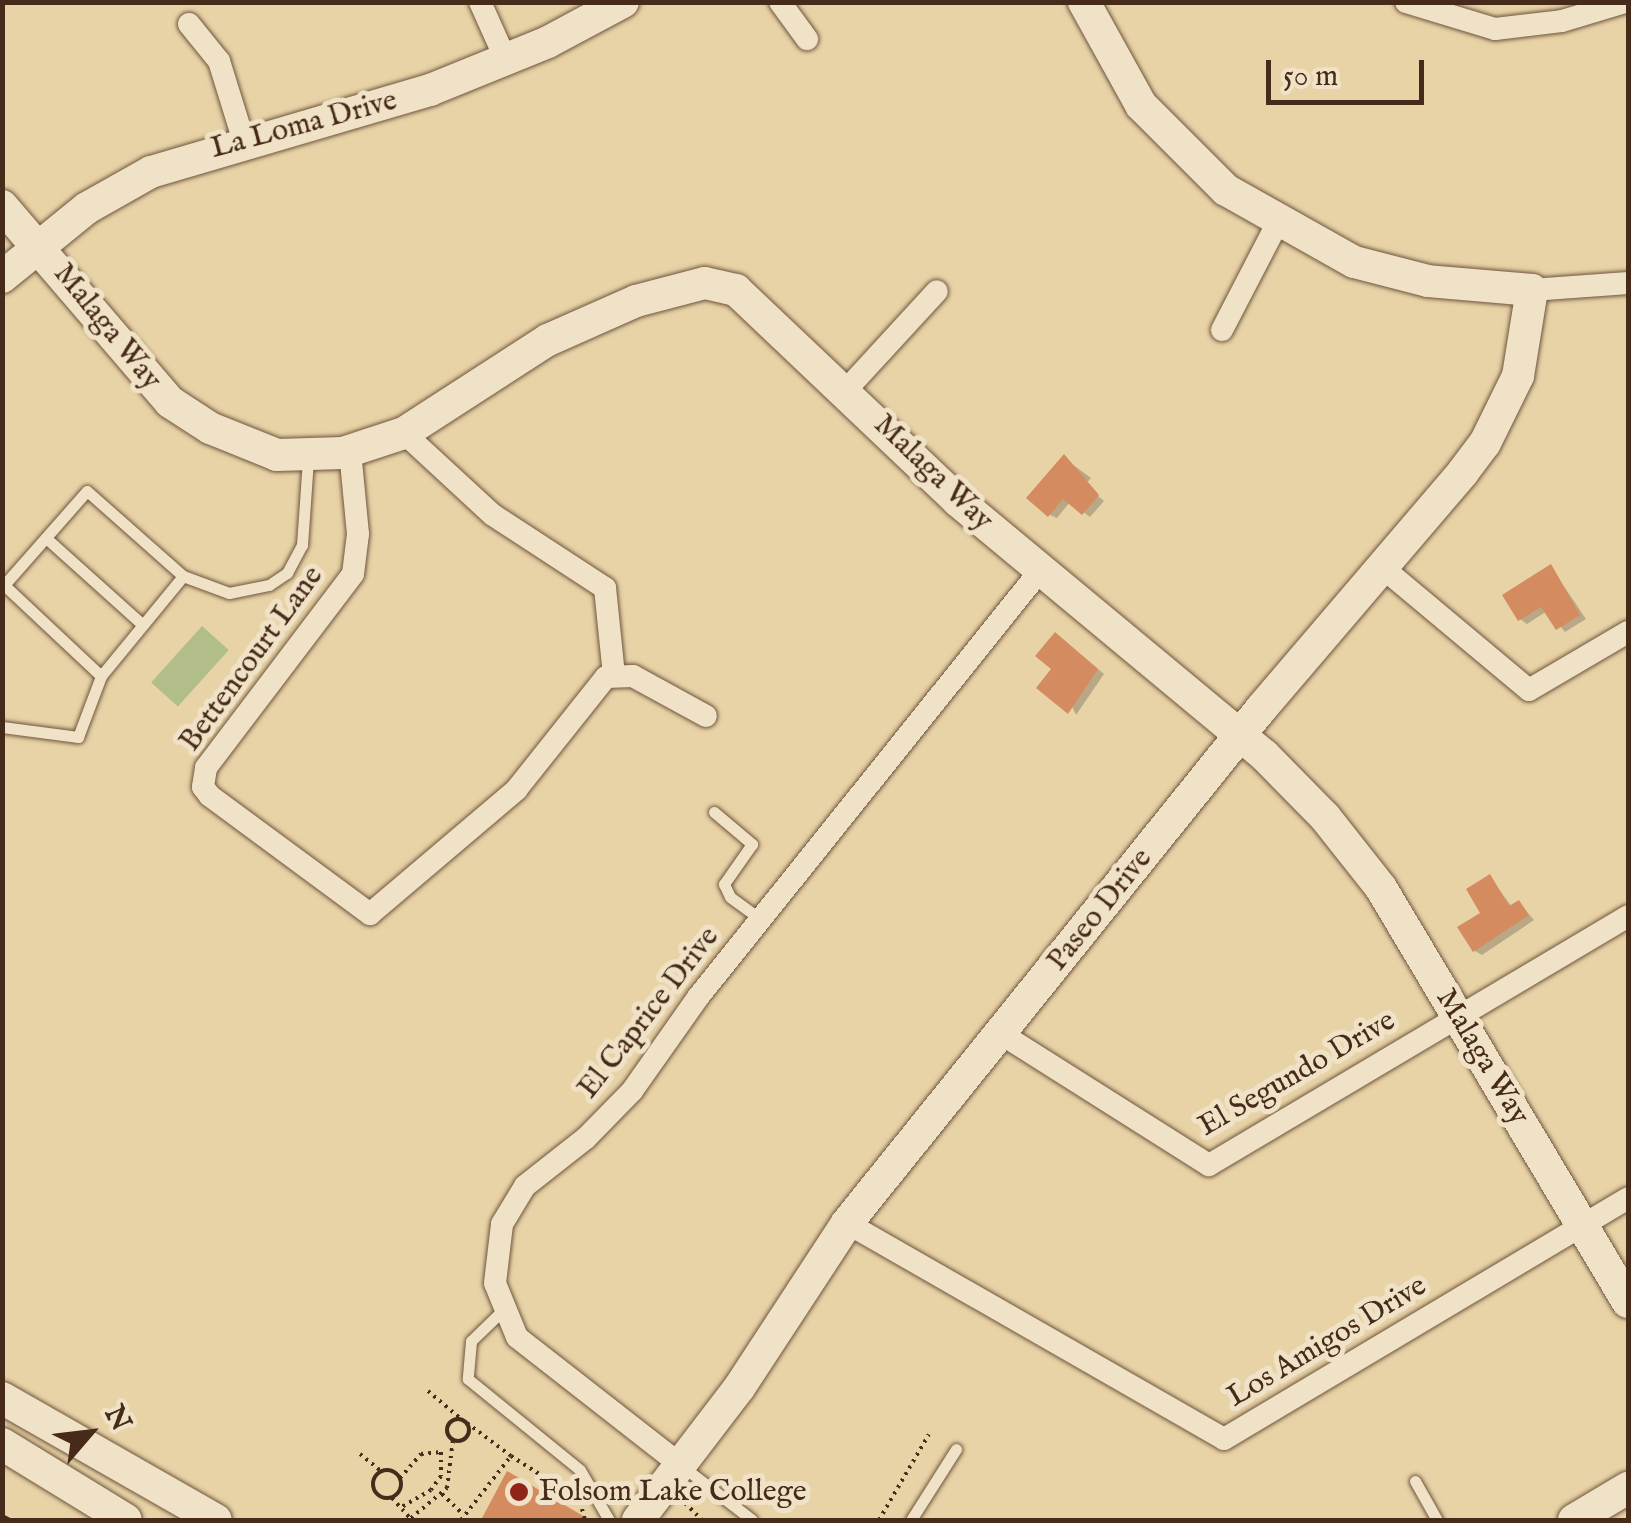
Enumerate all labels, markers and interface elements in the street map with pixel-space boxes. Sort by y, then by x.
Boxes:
scale bar [1271,40,1428,102]
text: 50 m [1283,58,1338,96]
street label: La Loma Drive [207,83,401,167]
street label: Malaga Way [45,256,169,398]
street label: Malaga Way [866,407,1000,539]
street label: Bettencourt Lane [173,559,331,759]
street label: Paseo Drive [1040,842,1160,978]
street label: El Caprice Drive [571,920,727,1106]
street label: Malaga Way [1427,982,1537,1132]
street label: El Segundo Drive [1192,1003,1402,1145]
street label: Los Amigos Drive [1221,1268,1433,1416]
north arrow [40,1383,140,1483]
text: N [96,1400,138,1438]
place label: Folsom Lake College [539,1474,807,1510]
marker: Folsom Lake College [508,1481,530,1503]

